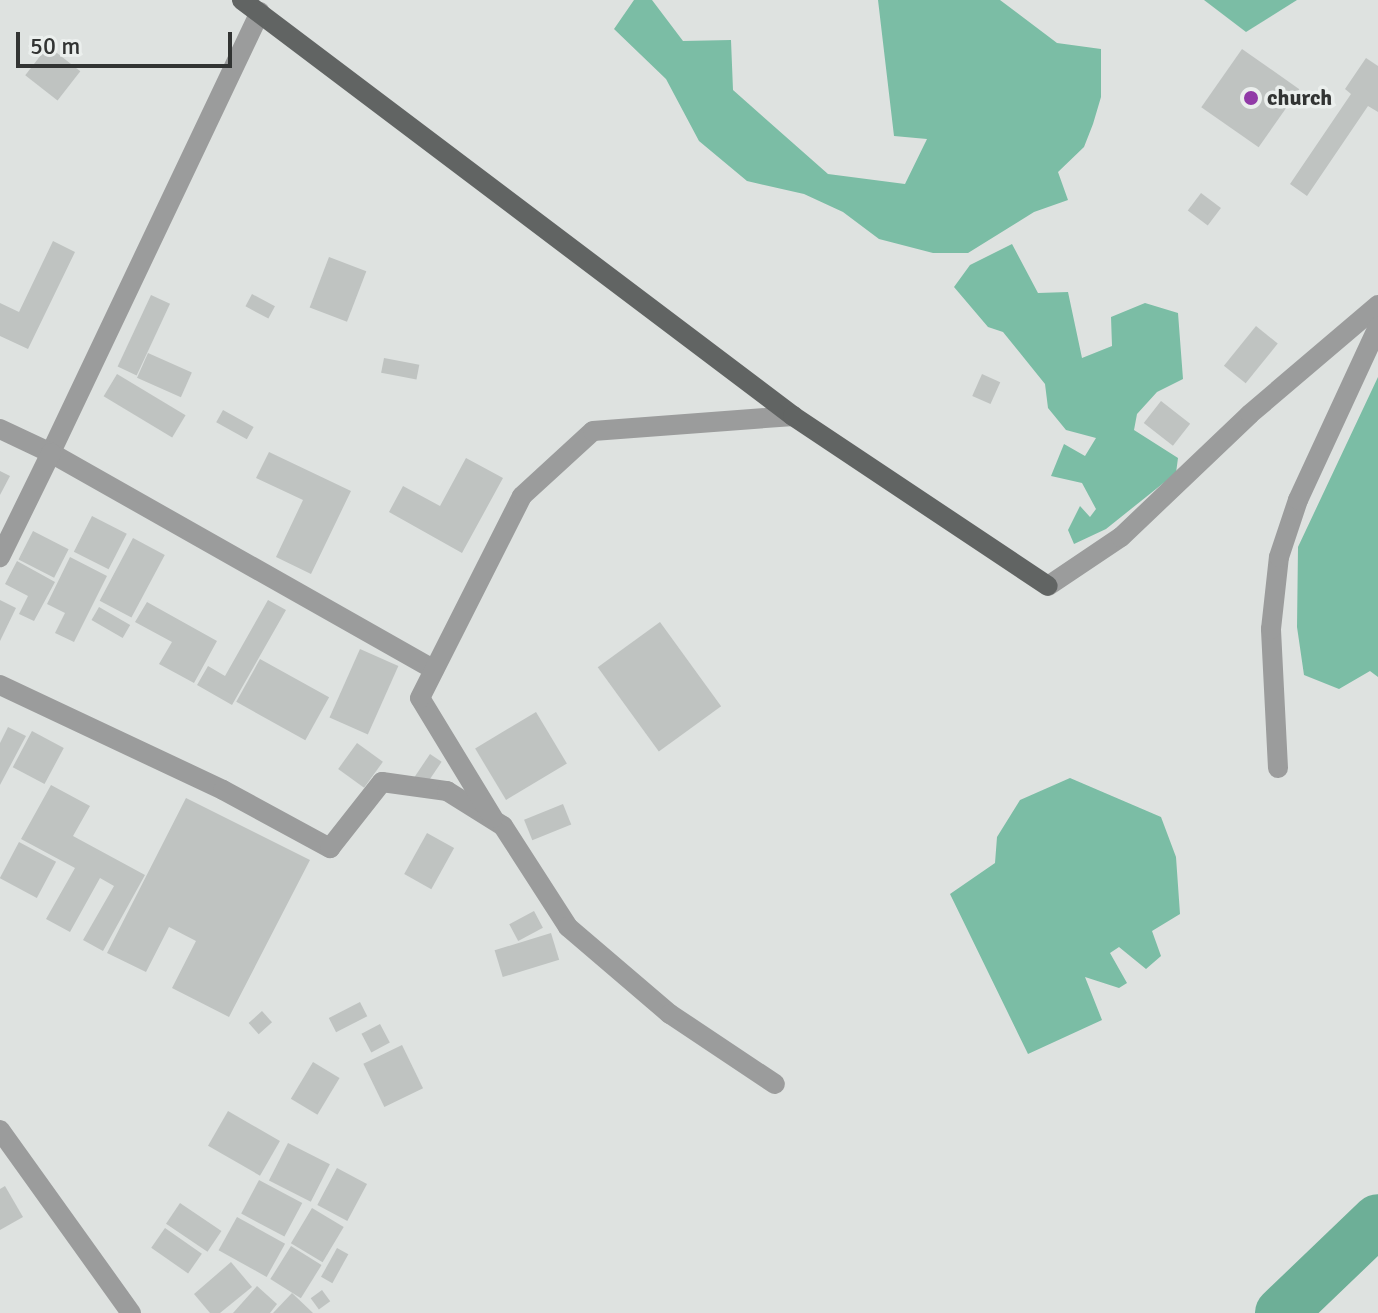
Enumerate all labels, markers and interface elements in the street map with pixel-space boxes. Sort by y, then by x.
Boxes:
scale bar [20,16,236,66]
text: 50 m [30,31,80,61]
place label: church [1267,85,1332,111]
marker: church [1242,89,1260,107]

